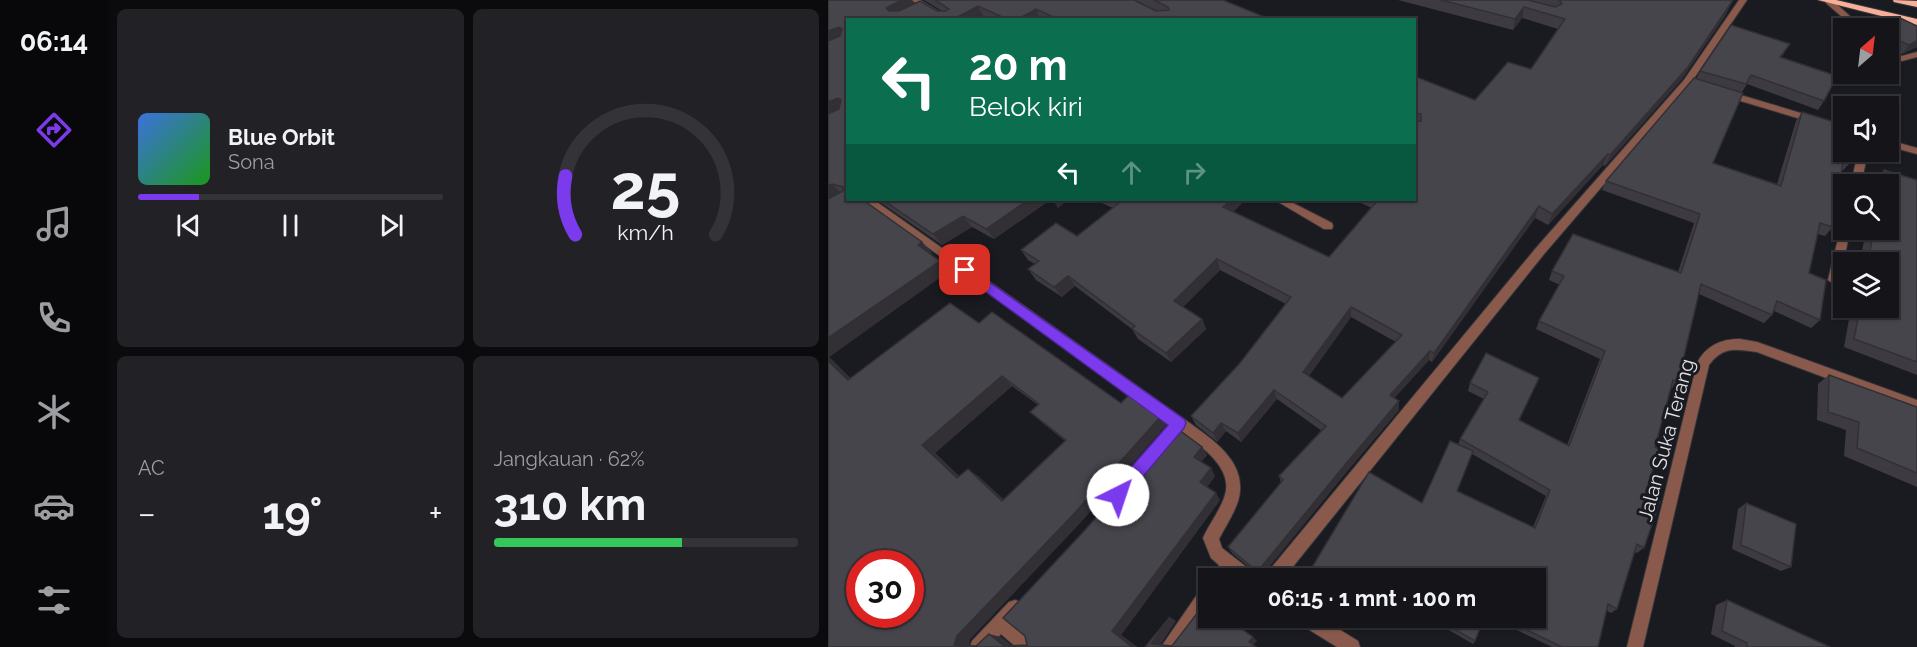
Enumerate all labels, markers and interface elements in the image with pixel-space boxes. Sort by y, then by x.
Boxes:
north arrow [1833,18,1899,84]
map controls [1833,18,1899,318]
text: 06:14 [20,26,88,57]
text: 20 m [969,41,1068,90]
icon: left [870,42,948,120]
text: Belok kiri [969,91,1083,122]
button: sound [1833,96,1899,162]
icon: directions [33,109,75,151]
text: Blue Orbit [228,124,335,150]
text: Sona [228,150,275,174]
text: 25 [611,150,681,224]
icon: left [1052,156,1085,189]
icon: ahead [1115,156,1148,189]
icon: right [1178,156,1211,189]
button: search [1833,174,1899,240]
icon: music [33,203,75,245]
icon: previous [172,209,205,242]
icon: pause [274,209,307,242]
icon: next [375,209,408,242]
text: km/h [617,220,674,245]
pin [939,244,990,295]
button: layers [1833,252,1899,318]
icon: arrive [948,253,981,286]
icon: phone [33,297,75,339]
street label: Jalan Suka Terang [1633,356,1699,524]
icon: climate [33,391,75,433]
text: Jangkauan · 62% [494,447,645,471]
text: AC [138,456,165,480]
position arrow [1086,463,1150,527]
text: 310 km [494,478,646,531]
icon: car [33,485,75,527]
text: 19° [262,487,322,540]
text: − [138,494,156,533]
text: + [429,494,443,533]
speed limit sign: 30 [846,550,924,628]
icon: filters [33,579,75,621]
text: 06:15 · 1 mnt · 100 m [1268,585,1476,611]

